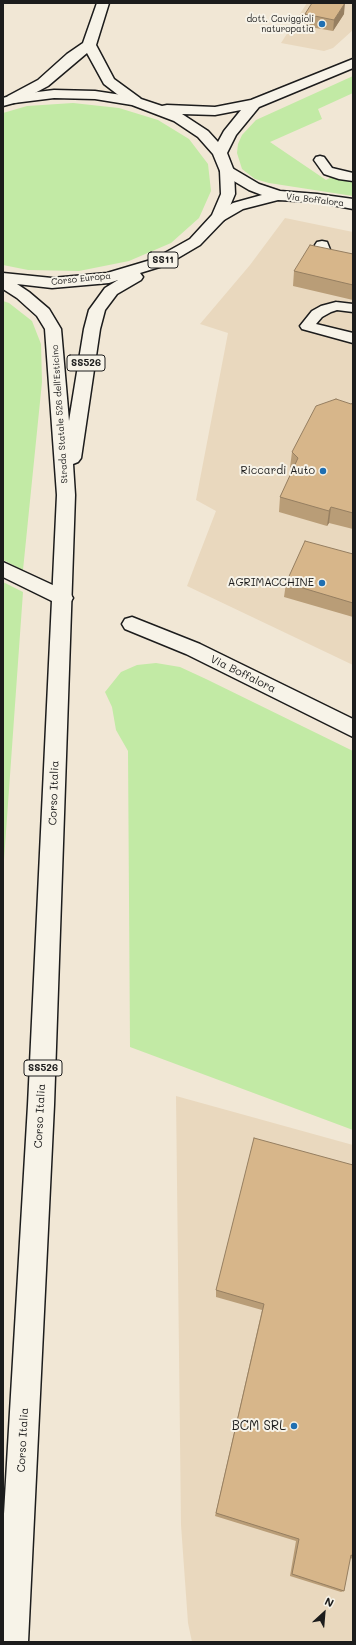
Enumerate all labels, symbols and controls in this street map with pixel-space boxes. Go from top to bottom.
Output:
place label: dott. Caviggioli naturopatia [246,14,314,35]
marker: dott. Caviggioli naturopatia [317,19,327,29]
street label: Via Boffalora [285,191,345,209]
road number: SS11 [148,252,178,268]
street label: Corso Europa [51,270,111,288]
street label: Strada Statale 526 dell'Esticino [50,344,70,484]
road number: SS526 [67,355,105,371]
place label: Riccardi Auto [240,464,315,478]
marker: Riccardi Auto [318,466,328,476]
place label: AGRIMACCHINE [228,576,314,590]
marker: AGRIMACCHINE [317,578,327,588]
street label: Via Boffalora [208,652,278,696]
street label: Corso Italia [46,760,62,826]
road number: SS526 [24,1060,62,1076]
street label: Corso Italia [32,1083,48,1149]
street label: Corso Italia [15,1407,31,1473]
place label: BCM SRL [232,1418,286,1434]
marker: BCM SRL [289,1421,299,1431]
north arrow [304,1593,344,1633]
text: N [322,1593,337,1610]

